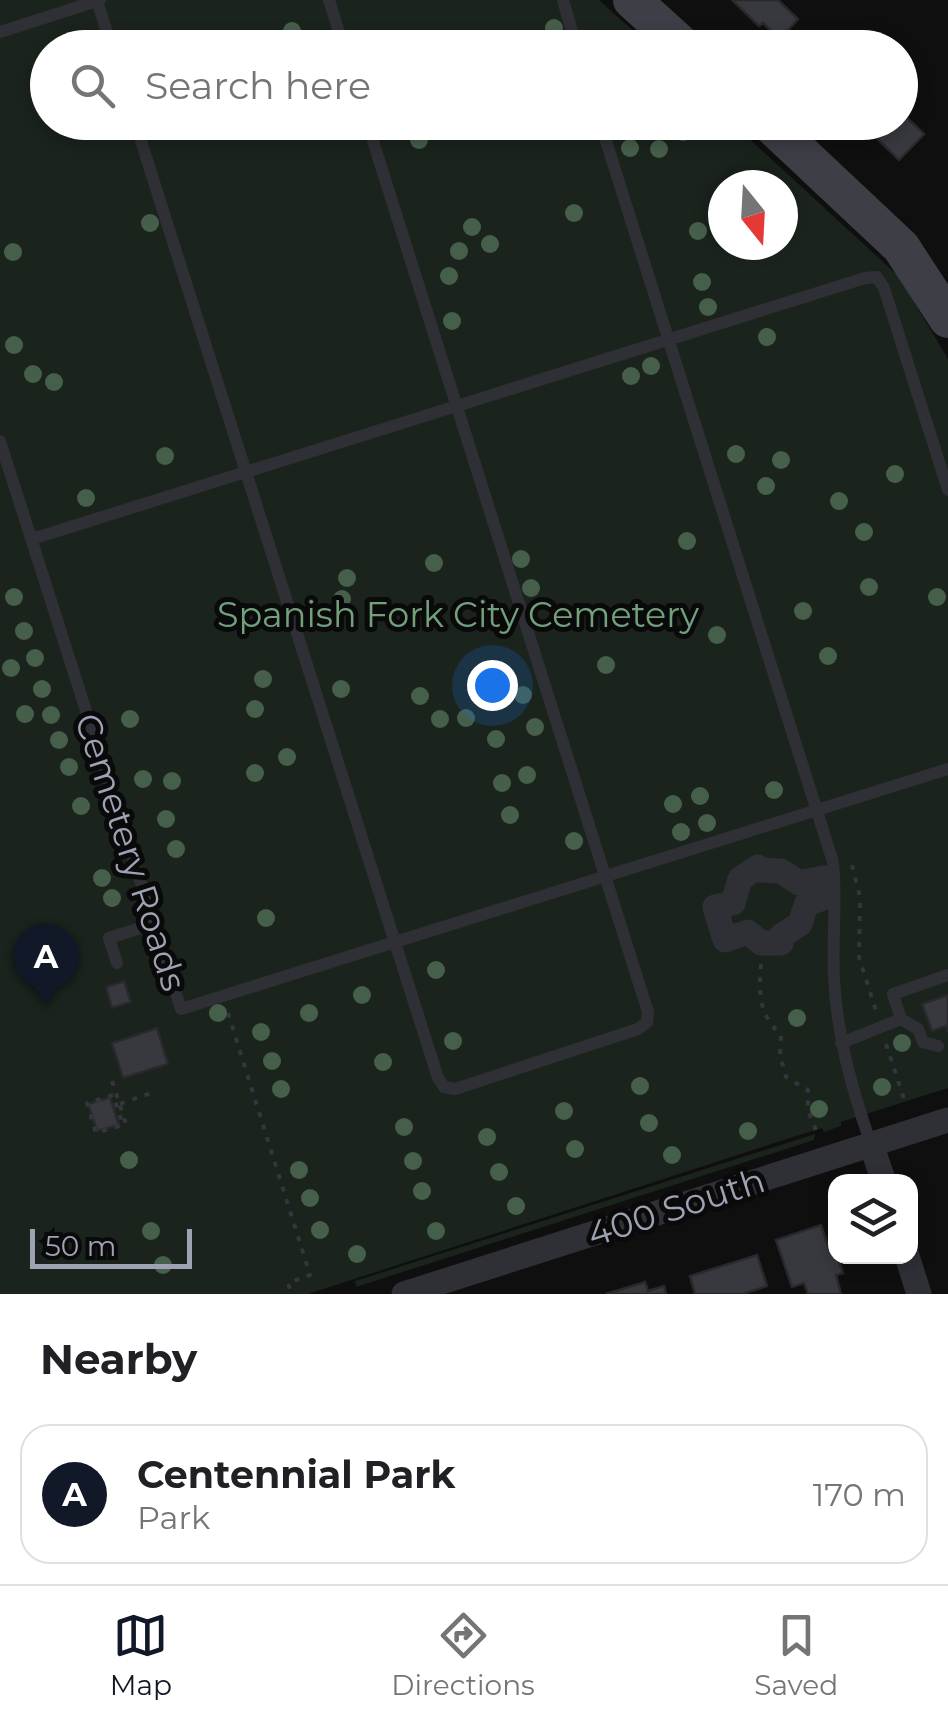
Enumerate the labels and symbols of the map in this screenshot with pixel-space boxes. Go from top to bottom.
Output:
north arrow [708,170,798,260]
park label: Spanish Fork City Cemetery [217,593,699,636]
your location [467,660,518,711]
street label: Cemetery Roads [66,708,196,996]
pin: A [13,924,78,1006]
street label: 400 South [582,1158,770,1256]
scale bar [30,1224,192,1268]

